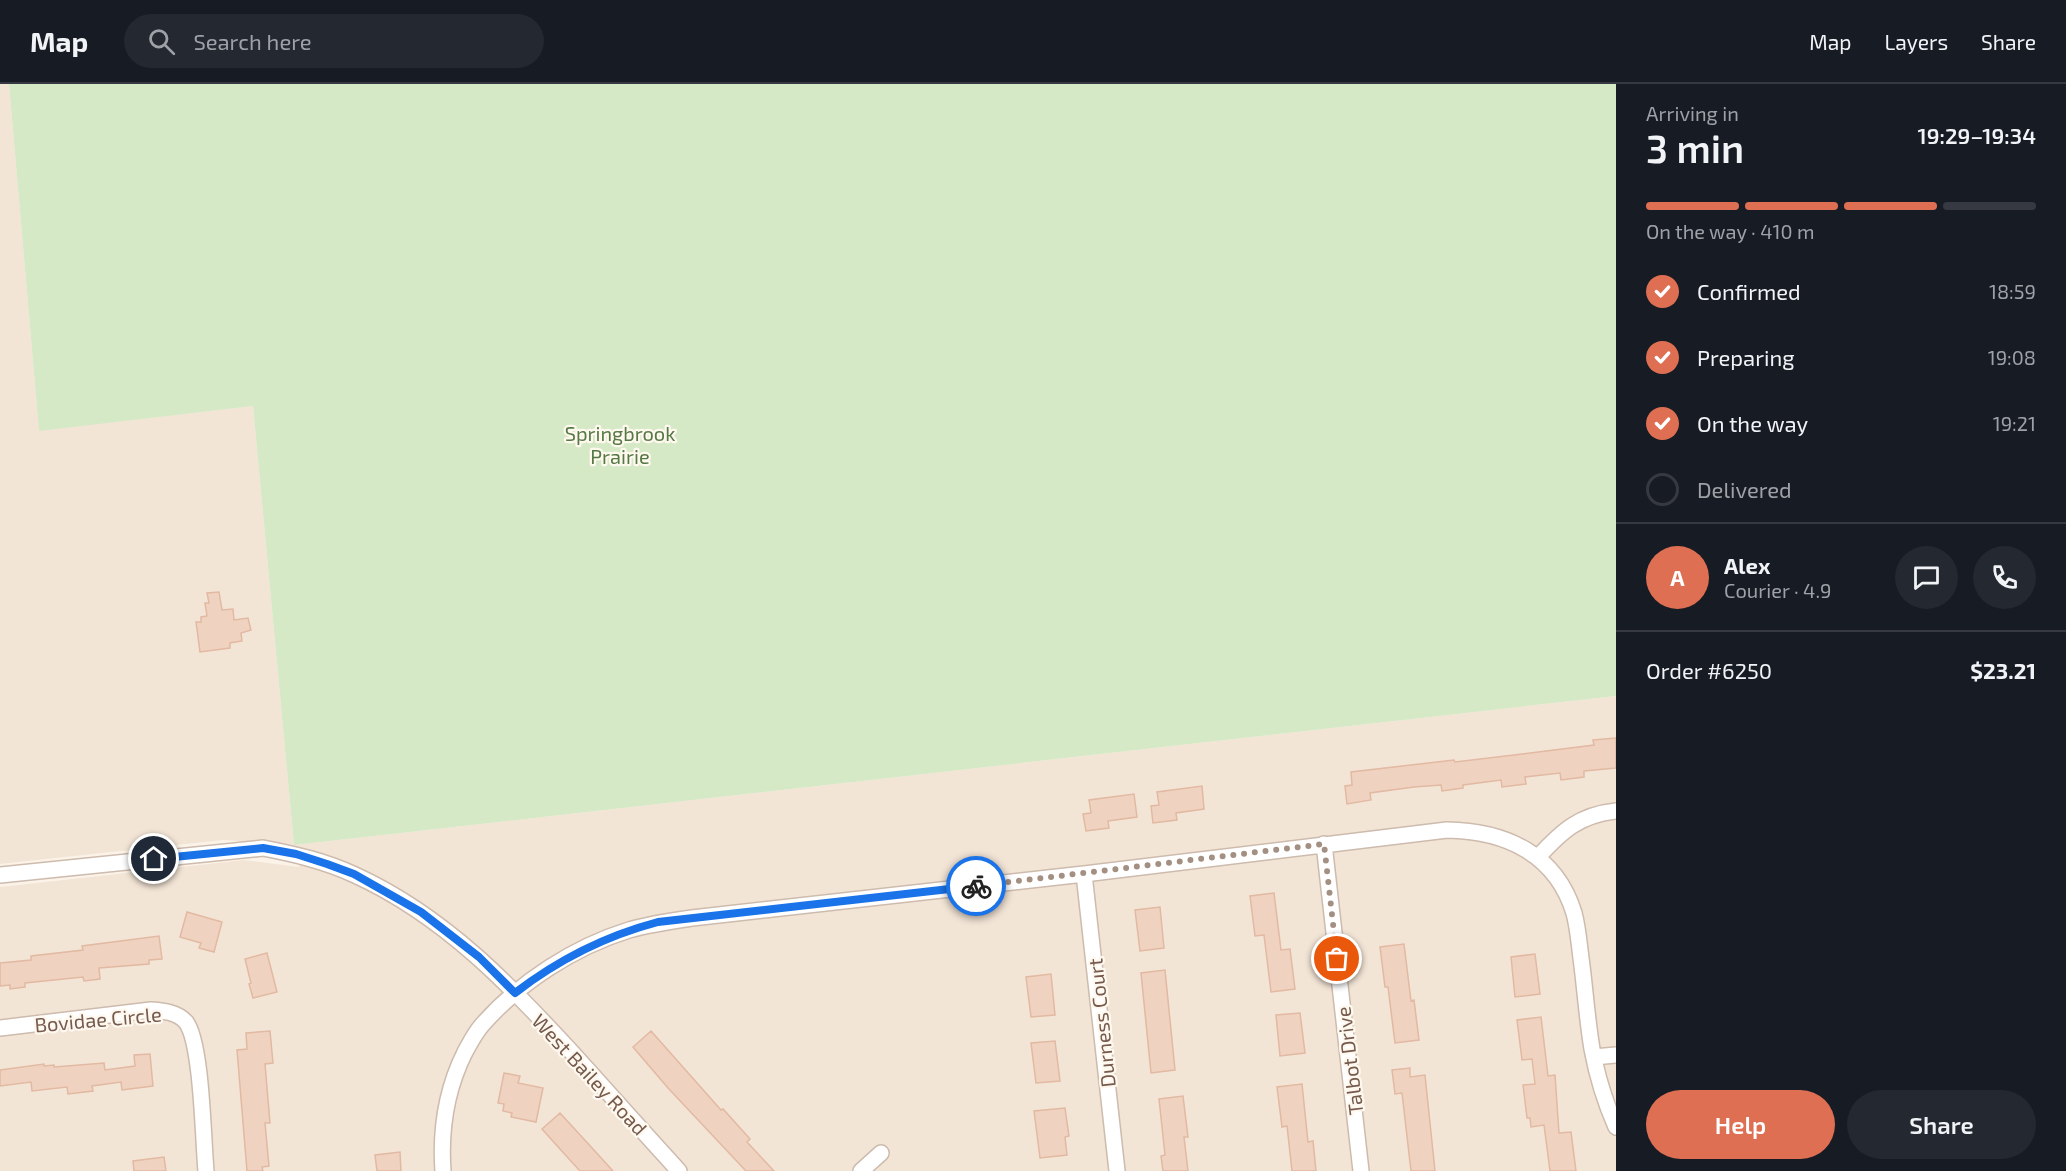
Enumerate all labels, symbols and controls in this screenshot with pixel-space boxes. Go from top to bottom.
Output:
search box [124,14,544,68]
text: Map [30,24,88,58]
icon: search [145,25,178,58]
text: Search here [193,28,312,54]
text: Map [1809,29,1851,54]
text: Layers [1884,29,1948,54]
text: Share [1981,29,2036,54]
text: Arriving in [1646,101,1739,125]
text: 19:29–19:34 [1918,122,2036,148]
text: 3 min [1646,124,1744,171]
text: On the way · 410 m [1646,219,1815,243]
icon: check [1646,275,1679,308]
text: Confirmed [1697,278,1801,304]
text: 18:59 [1989,279,2036,303]
icon: check [1646,341,1679,374]
text: Preparing [1697,344,1795,370]
text: 19:08 [1988,345,2036,369]
icon: check [1646,407,1679,440]
text: On the way [1697,410,1808,436]
text: 19:21 [1993,411,2036,435]
park label: Springbrook Prairie [565,421,675,468]
text: Delivered [1697,476,1792,502]
button: chat [1895,546,1958,609]
button: phone [1973,546,2036,609]
text: Alex [1724,552,1770,578]
text: A [1670,564,1685,590]
text: Courier · 4.9 [1724,578,1831,602]
text: Order #6250 [1646,657,1772,683]
text: $23.21 [1970,657,2036,683]
pin [128,833,179,884]
icon: home [137,842,170,875]
courier [946,856,1006,916]
icon: bike [960,870,993,903]
pin [1311,933,1362,984]
icon: bag [1320,942,1353,975]
street label: Durness Court [1082,957,1120,1089]
street label: Bovidae Circle [33,1001,163,1037]
street label: Talbot Drive [1330,1005,1368,1117]
street label: West Bailey Road [528,1008,652,1140]
button: Help [1646,1090,1835,1159]
button: Share [1847,1090,2036,1159]

